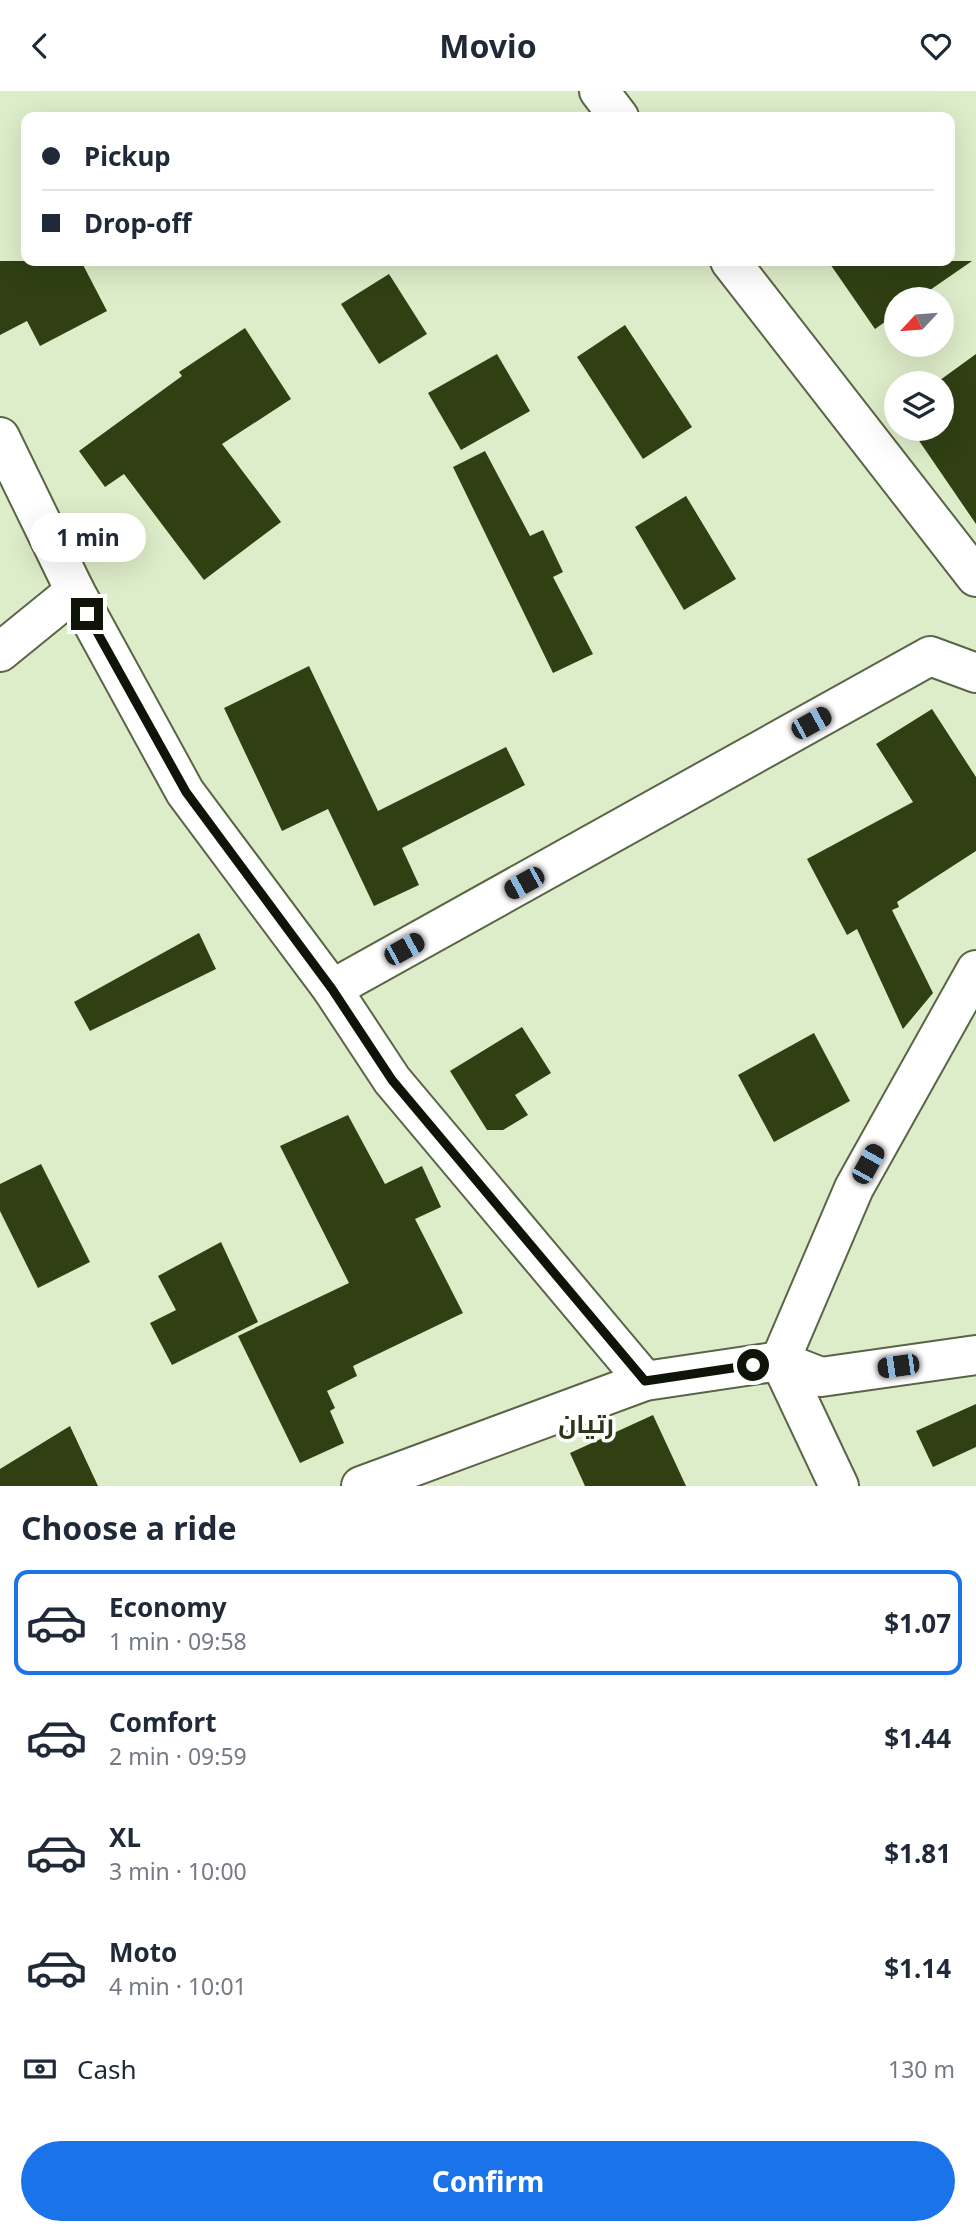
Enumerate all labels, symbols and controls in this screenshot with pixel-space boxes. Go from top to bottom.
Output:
text: Movio [439,24,537,67]
icon: back [21,27,59,65]
icon: heart [917,27,955,65]
text: Pickup [84,138,171,174]
text: Drop-off [84,205,191,241]
north arrow [884,287,954,357]
map controls [884,287,954,441]
button: layers [884,371,954,441]
callout: 1 min [29,512,145,561]
text: 1 min [56,521,120,553]
route end [71,598,103,630]
car [788,704,835,742]
car [501,864,548,902]
car [381,930,428,968]
car [849,1141,888,1187]
route start [737,1349,769,1381]
car [876,1353,921,1379]
district label: رتيان [558,1405,614,1441]
text: Choose a ride [21,1506,237,1549]
text: Economy [109,1589,227,1625]
icon: car [25,1591,88,1654]
text: $1.07 [884,1605,951,1641]
text: 1 min · 09:58 [109,1625,247,1657]
text: Comfort [109,1704,217,1740]
icon: car [25,1706,88,1769]
text: $1.44 [884,1720,951,1756]
text: 2 min · 09:59 [109,1740,247,1772]
text: XL [109,1819,141,1855]
icon: car [25,1821,88,1884]
text: $1.81 [884,1835,951,1871]
text: 3 min · 10:00 [109,1855,247,1887]
text: Moto [109,1934,177,1970]
icon: car [25,1936,88,1999]
text: $1.14 [884,1950,951,1986]
text: 4 min · 10:01 [109,1970,247,2002]
icon: cash [21,2050,59,2088]
text: Cash [77,2051,137,2087]
text: 130 m [888,2053,955,2085]
button: Confirm [21,2141,955,2221]

